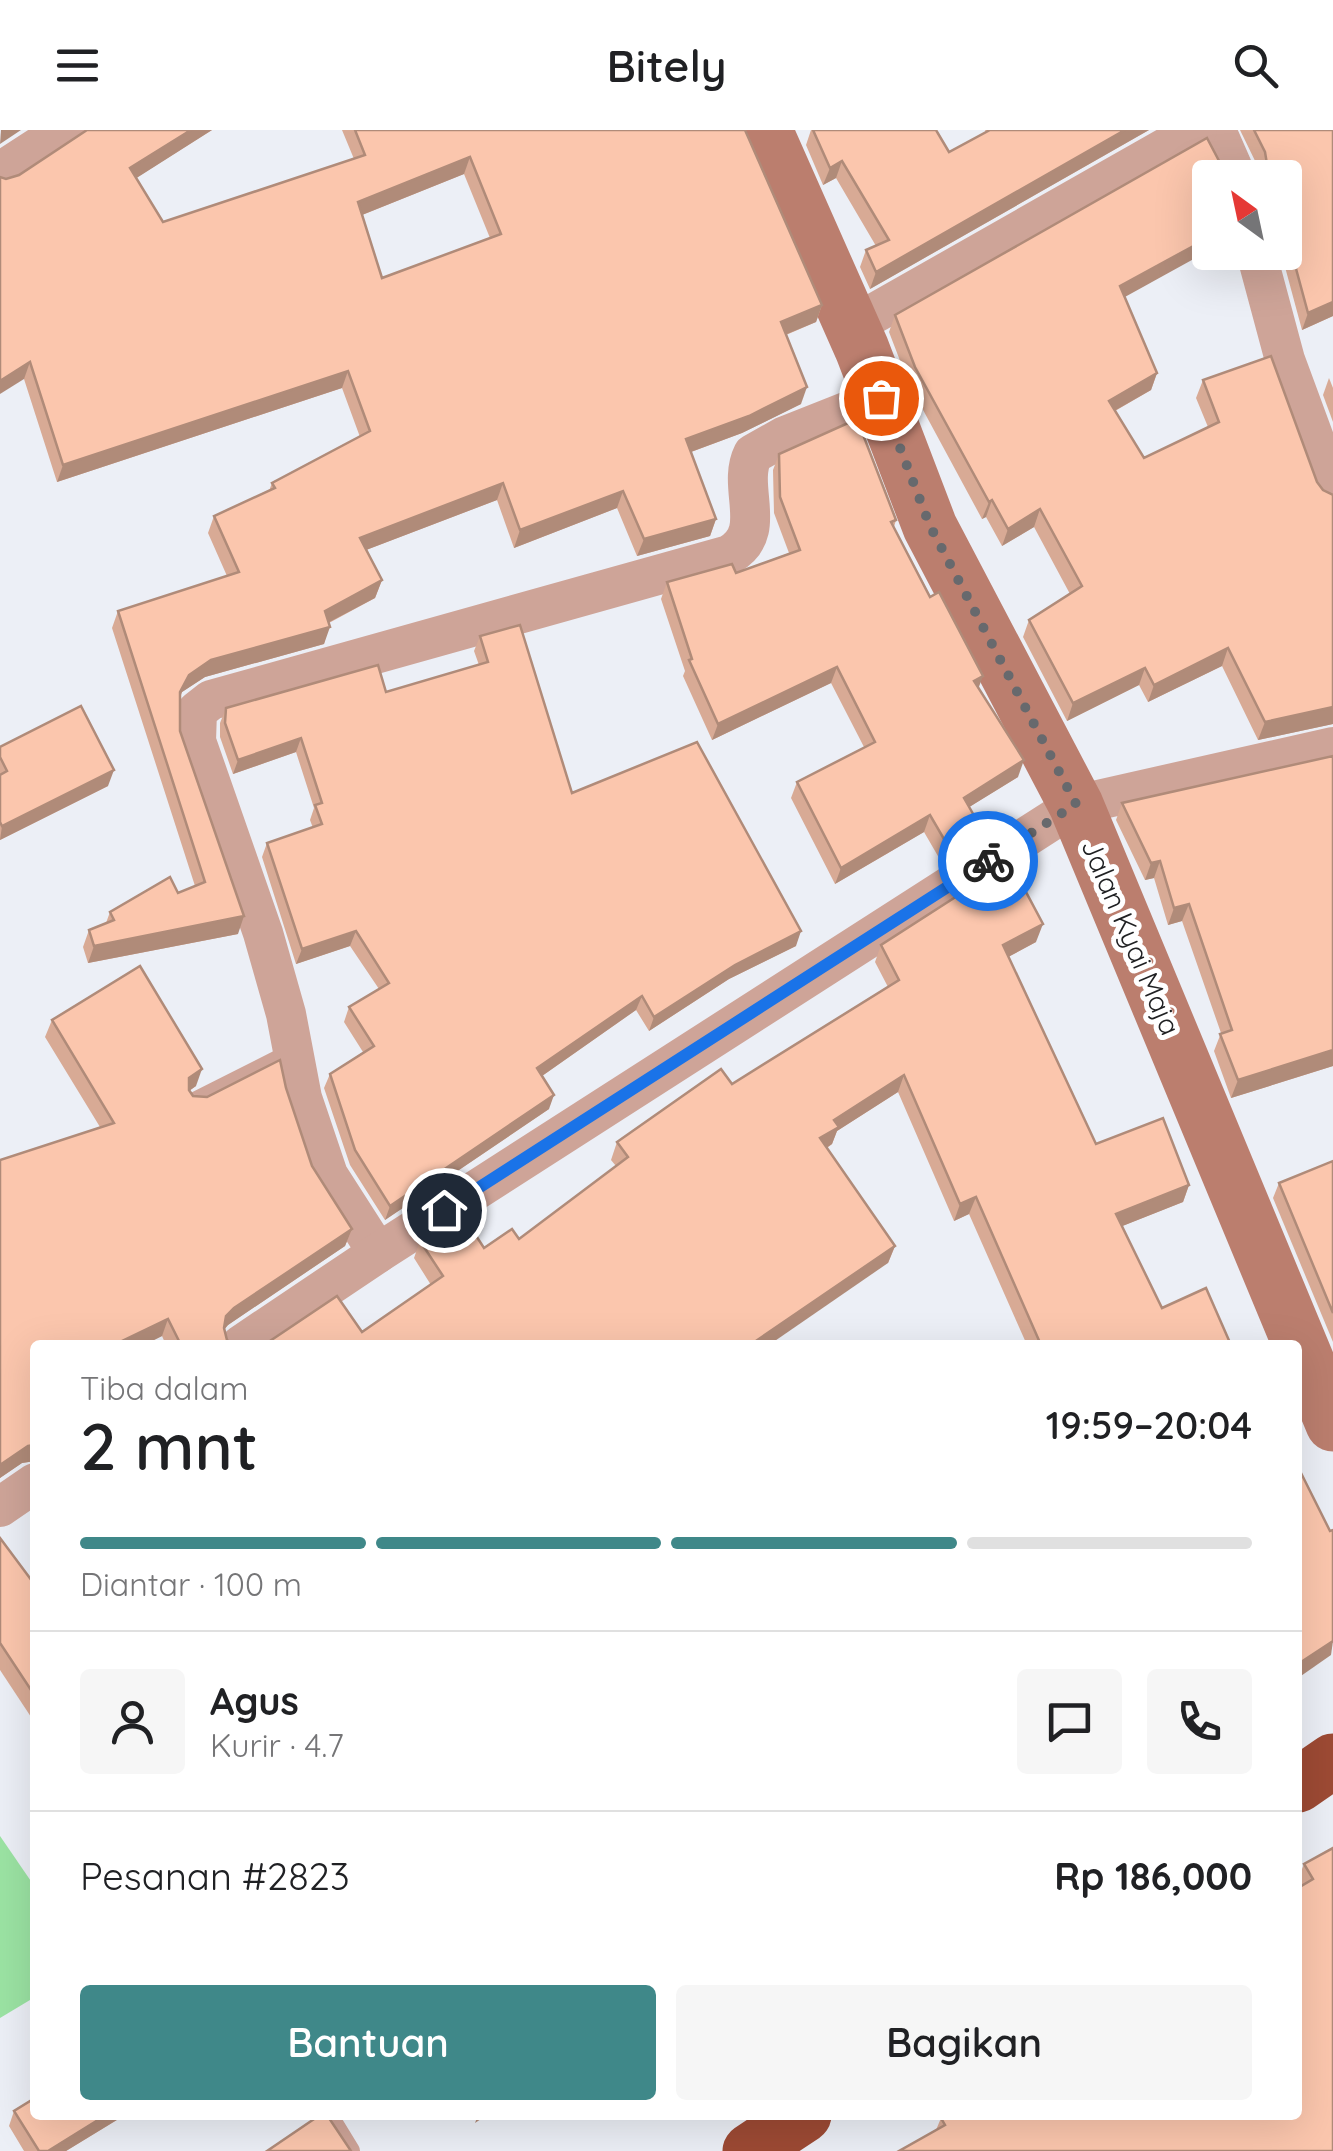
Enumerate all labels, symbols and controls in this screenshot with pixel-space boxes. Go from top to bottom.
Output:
text: Bitely [606,37,727,93]
icon: menu [50,38,105,93]
icon: search [1228,38,1283,93]
north arrow [1192,160,1302,270]
map controls [1192,160,1302,270]
pin [839,356,924,441]
icon: bag [854,371,909,426]
courier [938,811,1038,911]
street label: Jalan Kyai Maja [1074,833,1189,1040]
icon: bike [961,834,1016,889]
pin [402,1168,487,1253]
icon: home [417,1183,472,1238]
text: Tiba dalam [80,1368,248,1408]
text: 19:59–20:04 [1046,1401,1252,1449]
text: 2 mnt [80,1405,258,1486]
text: Diantar · 100 m [80,1564,302,1604]
button: person [80,1669,185,1774]
button: chat [1017,1669,1122,1774]
button: phone [1147,1669,1252,1774]
text: Agus [210,1677,299,1725]
text: Kurir · 4.7 [210,1725,344,1765]
text: Pesanan #2823 [80,1852,350,1900]
text: Rp 186,000 [1054,1852,1252,1900]
button: Bantuan [80,1985,656,2100]
button: Bagikan [676,1985,1252,2100]

